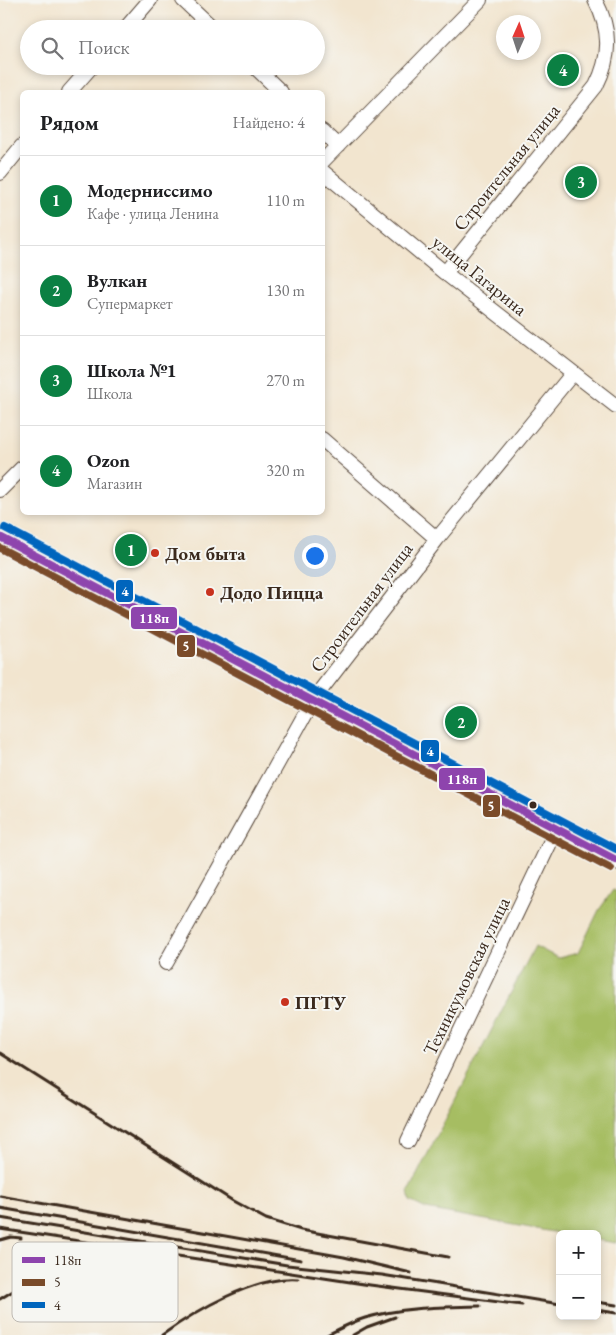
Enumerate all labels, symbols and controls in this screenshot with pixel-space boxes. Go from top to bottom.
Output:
north arrow [496,15,541,60]
search box [20,20,325,75]
icon: search [38,34,66,62]
text: Поиск [78,35,130,60]
pin: 4 [547,51,579,89]
street label: Строительная улица [447,98,566,236]
text: Рядом [40,109,99,136]
text: Найдено: 4 [233,112,305,133]
pin: 3 [565,163,597,201]
text: Модерниссимо [87,178,213,203]
text: 1 [52,190,60,211]
text: 110 m [266,190,305,211]
text: Кафе · улица Ленина [87,203,219,224]
street label: улица Гагарина [427,229,533,322]
text: Вулкан [87,268,147,293]
text: 2 [52,280,60,301]
text: 130 m [266,280,305,301]
text: Супермаркет [87,293,173,314]
text: Школа №1 [87,358,177,383]
text: 3 [52,370,60,391]
text: 270 m [266,370,305,391]
text: Школа [87,383,132,404]
text: Ozon [87,448,130,473]
text: 4 [52,460,60,481]
text: 320 m [266,460,305,481]
text: Магазин [87,473,142,494]
pin: 1 [115,531,147,569]
street label: Строительная улица [304,537,419,677]
place label: Дом быта [165,541,246,566]
your location [302,543,328,569]
marker: Дом быта [149,547,161,559]
line badge: 4 [115,579,134,603]
place label: Додо Пицца [220,580,324,605]
text: 4 [121,582,129,600]
marker: Додо Пицца [204,586,216,598]
line badge: 118п [130,606,178,630]
text: 118п [139,609,169,627]
line badge: 5 [176,634,196,658]
text: 5 [182,637,190,655]
pin: 2 [445,703,477,741]
line badge: 4 [420,739,440,763]
text: 4 [426,742,434,760]
line badge: 118п [438,767,486,791]
text: 118п [447,770,477,788]
line badge: 5 [482,794,501,818]
text: 5 [487,797,495,815]
unlabelled marker [528,800,538,810]
street label: Техникумовская улица [417,893,516,1060]
place label: ПГТУ [295,990,346,1015]
marker: ПГТУ [279,996,291,1008]
map controls [556,1230,601,1320]
button: + [556,1230,601,1275]
legend [12,1242,178,1322]
text: 118п [54,1251,81,1269]
text: 5 [54,1273,61,1291]
button: − [556,1275,601,1320]
text: 4 [54,1296,61,1314]

